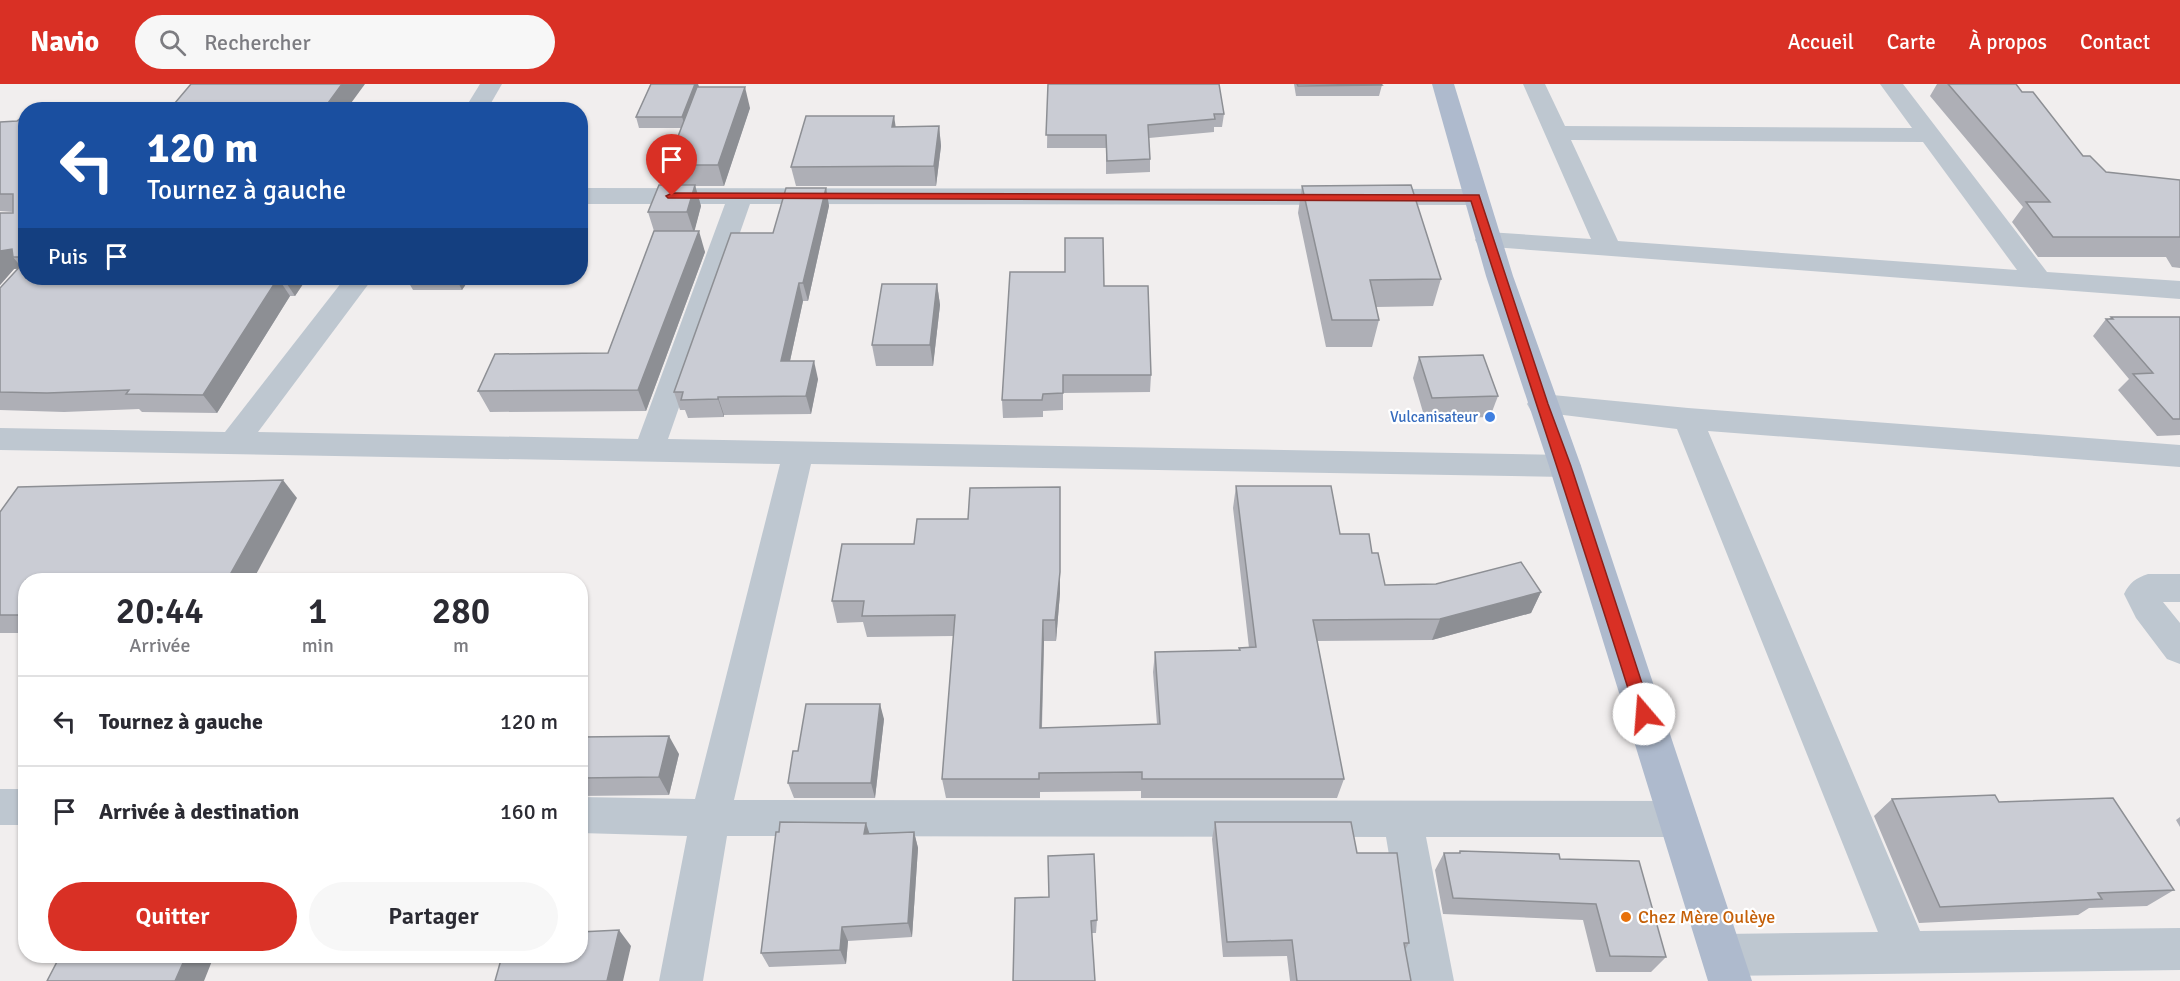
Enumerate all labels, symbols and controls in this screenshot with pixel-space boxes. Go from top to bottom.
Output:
search box [135,15,555,69]
text: Navio [30,25,99,59]
icon: search [156,26,189,59]
text: Rechercher [204,29,311,56]
text: Accueil [1788,29,1854,55]
text: Carte [1887,29,1936,55]
text: À propos [1969,29,2047,55]
text: Contact [2080,29,2150,55]
text: 120 m [147,123,258,174]
icon: left [48,126,126,204]
pin [646,134,697,196]
icon: arrive [655,143,688,176]
text: Tournez à gauche [147,174,346,207]
icon: arrive [100,240,133,273]
text: Puis [48,243,88,270]
place label: Vulcanisateur [1390,408,1478,426]
marker: Vulcanisateur [1483,410,1497,424]
text: 20:44 [116,589,204,634]
text: 1 [308,589,328,634]
text: 280 [432,589,490,634]
text: Arrivée [129,633,191,658]
text: min [302,633,334,658]
text: m [453,633,469,658]
position arrow [1612,682,1676,746]
icon: left [48,705,81,738]
text: Tournez à gauche [99,708,263,735]
text: 120 m [500,708,558,735]
icon: arrive [48,795,81,828]
text: Arrivée à destination [99,798,299,825]
text: 160 m [500,798,558,825]
button: Quitter [48,882,297,951]
button: Partager [309,882,558,951]
place label: Chez Mère Oulèye [1638,906,1775,928]
marker: Chez Mère Oulèye [1619,910,1633,924]

